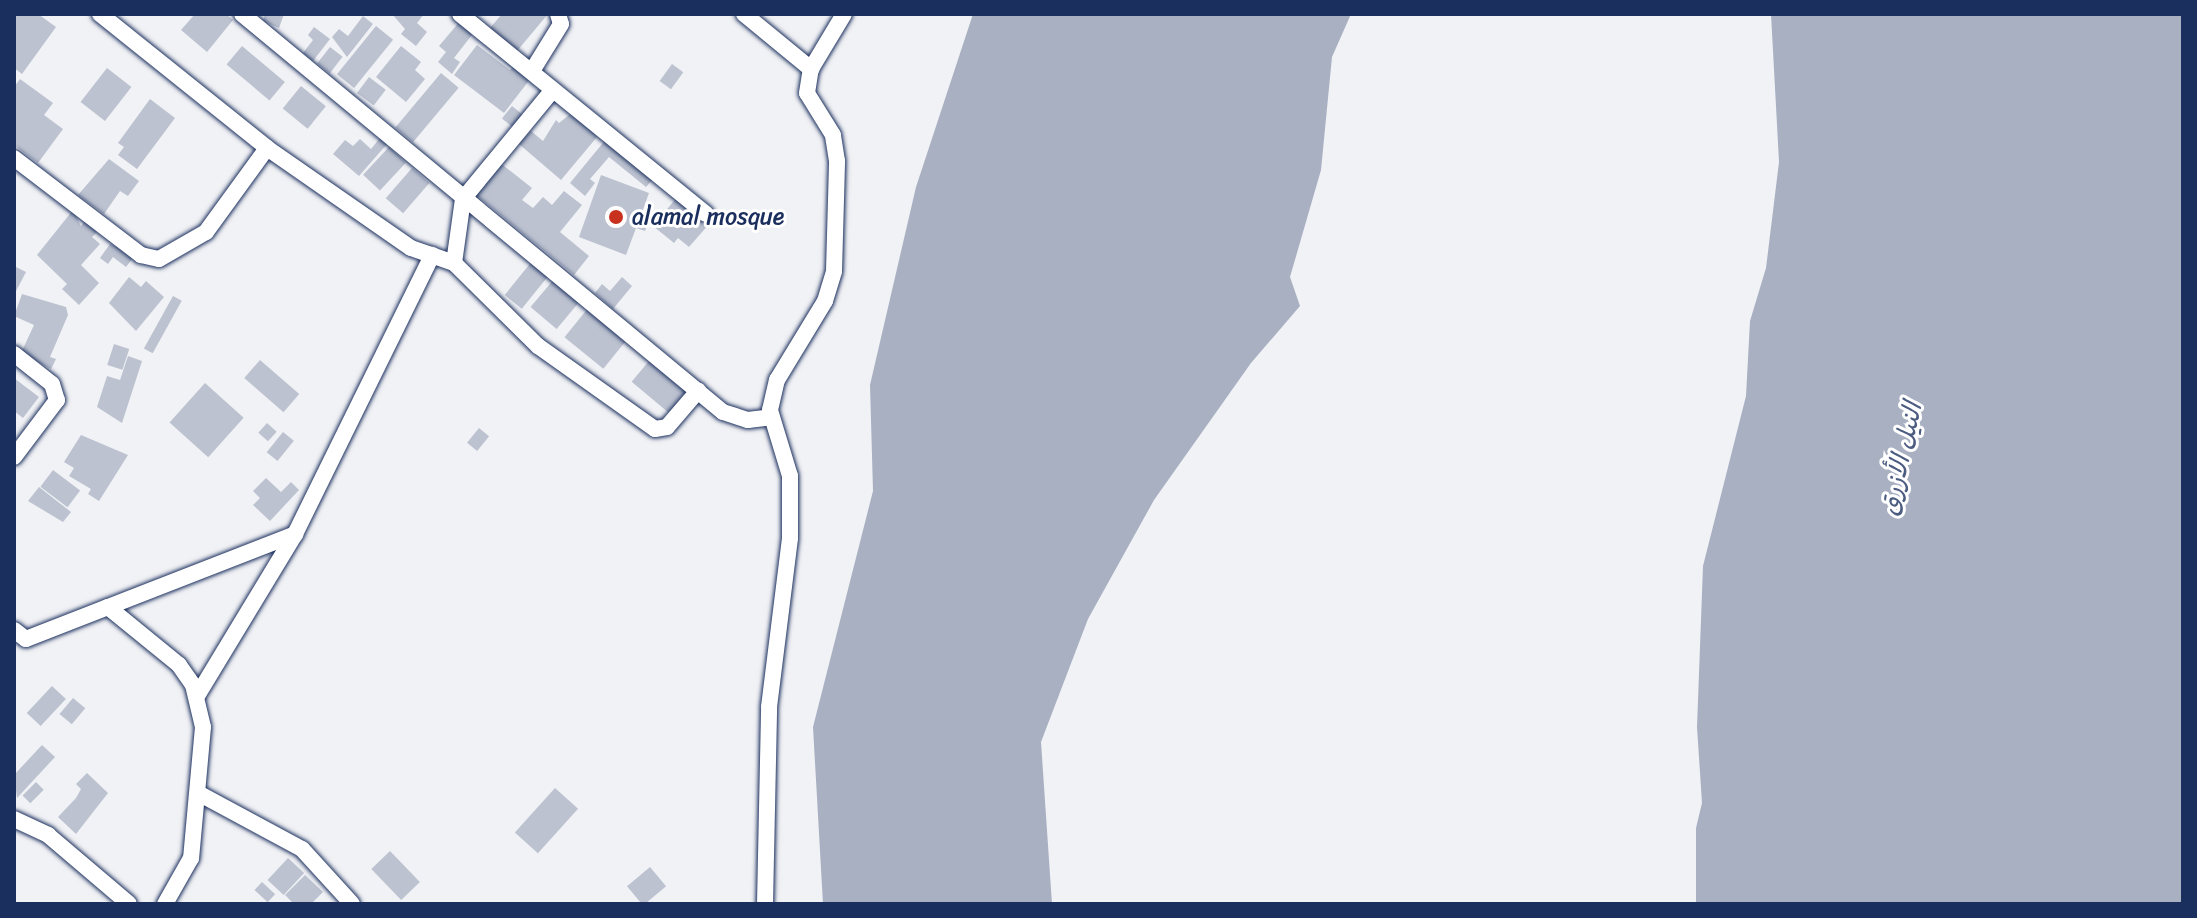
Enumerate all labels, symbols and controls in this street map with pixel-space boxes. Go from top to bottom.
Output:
place label: alamal mosque [632,203,784,231]
marker: alamal mosque [607,208,625,226]
water label: النيل الأزرق [1873,400,1929,518]

